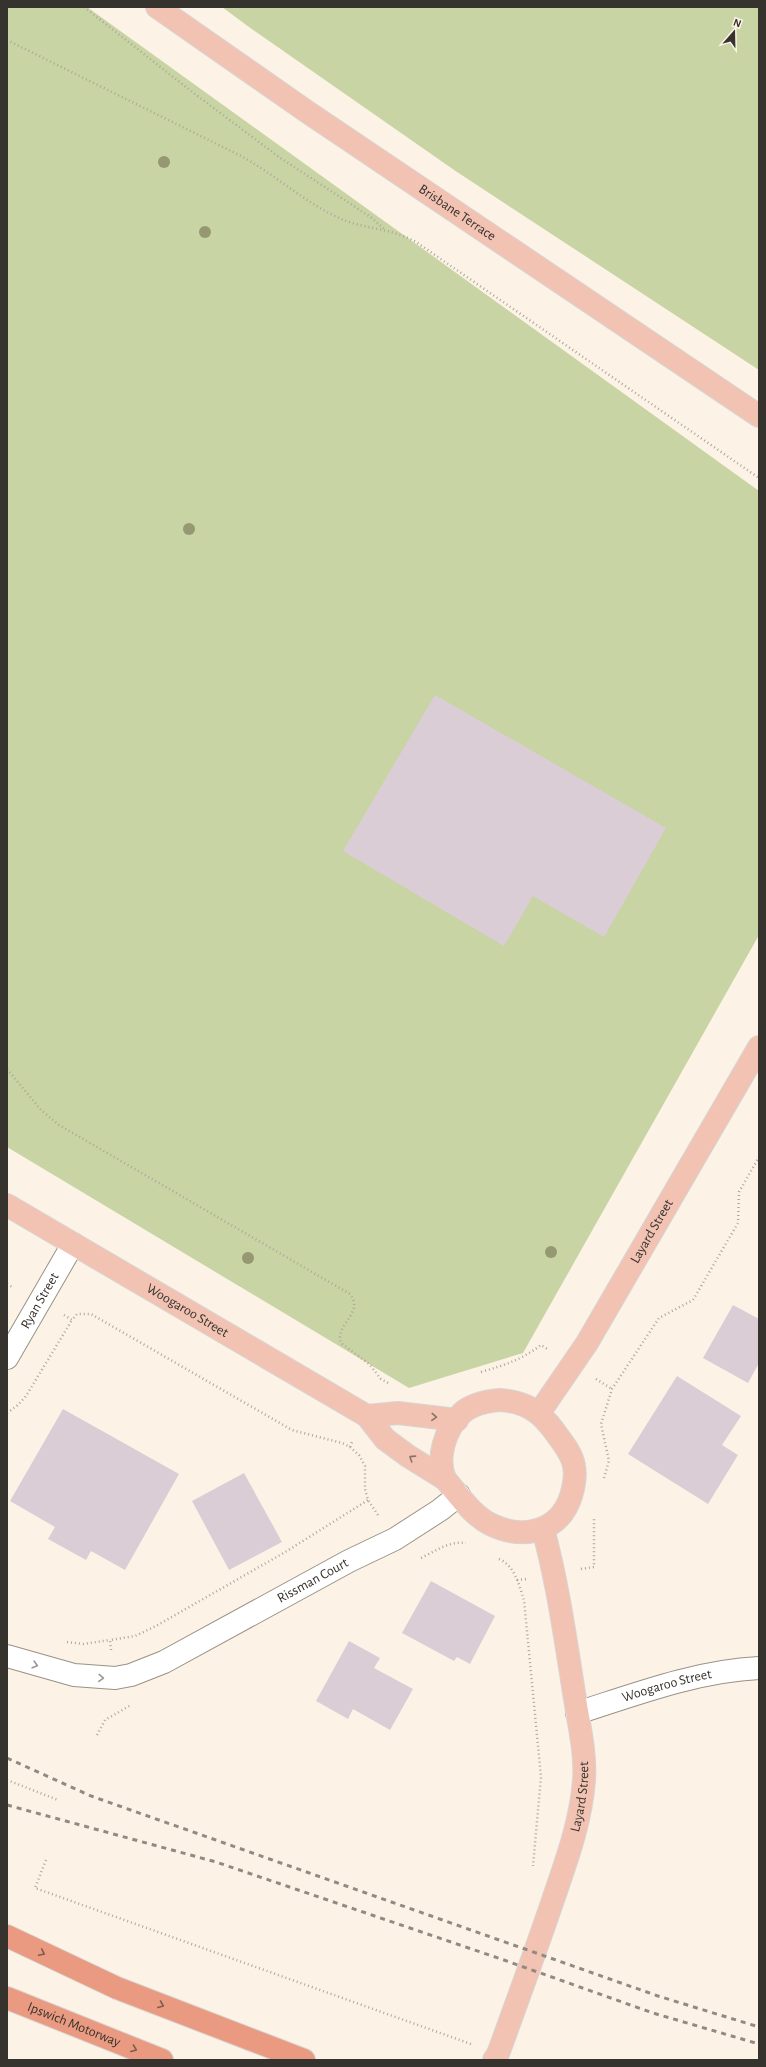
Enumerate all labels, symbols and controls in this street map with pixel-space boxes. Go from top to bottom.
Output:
north arrow [714,12,754,52]
text: N [732,17,743,30]
street label: Brisbane Terrace [416,182,498,244]
street label: Layard Street [628,1197,676,1266]
street label: Ryan Street [18,1270,62,1331]
street label: Woogaroo Street [144,1281,231,1340]
one-way arrow [431,1412,437,1421]
one-way arrow [409,1456,416,1463]
street label: Rissman Court [275,1556,351,1606]
one-way arrow [31,1660,38,1669]
street label: Woogaroo Street [620,1667,713,1705]
one-way arrow [98,1673,104,1682]
street label: Layard Street [568,1761,591,1834]
one-way arrow [38,1948,46,1956]
street label: Ipswich Motorway [25,2000,122,2050]
one-way arrow [157,2000,165,2008]
one-way arrow [130,2045,137,2053]

